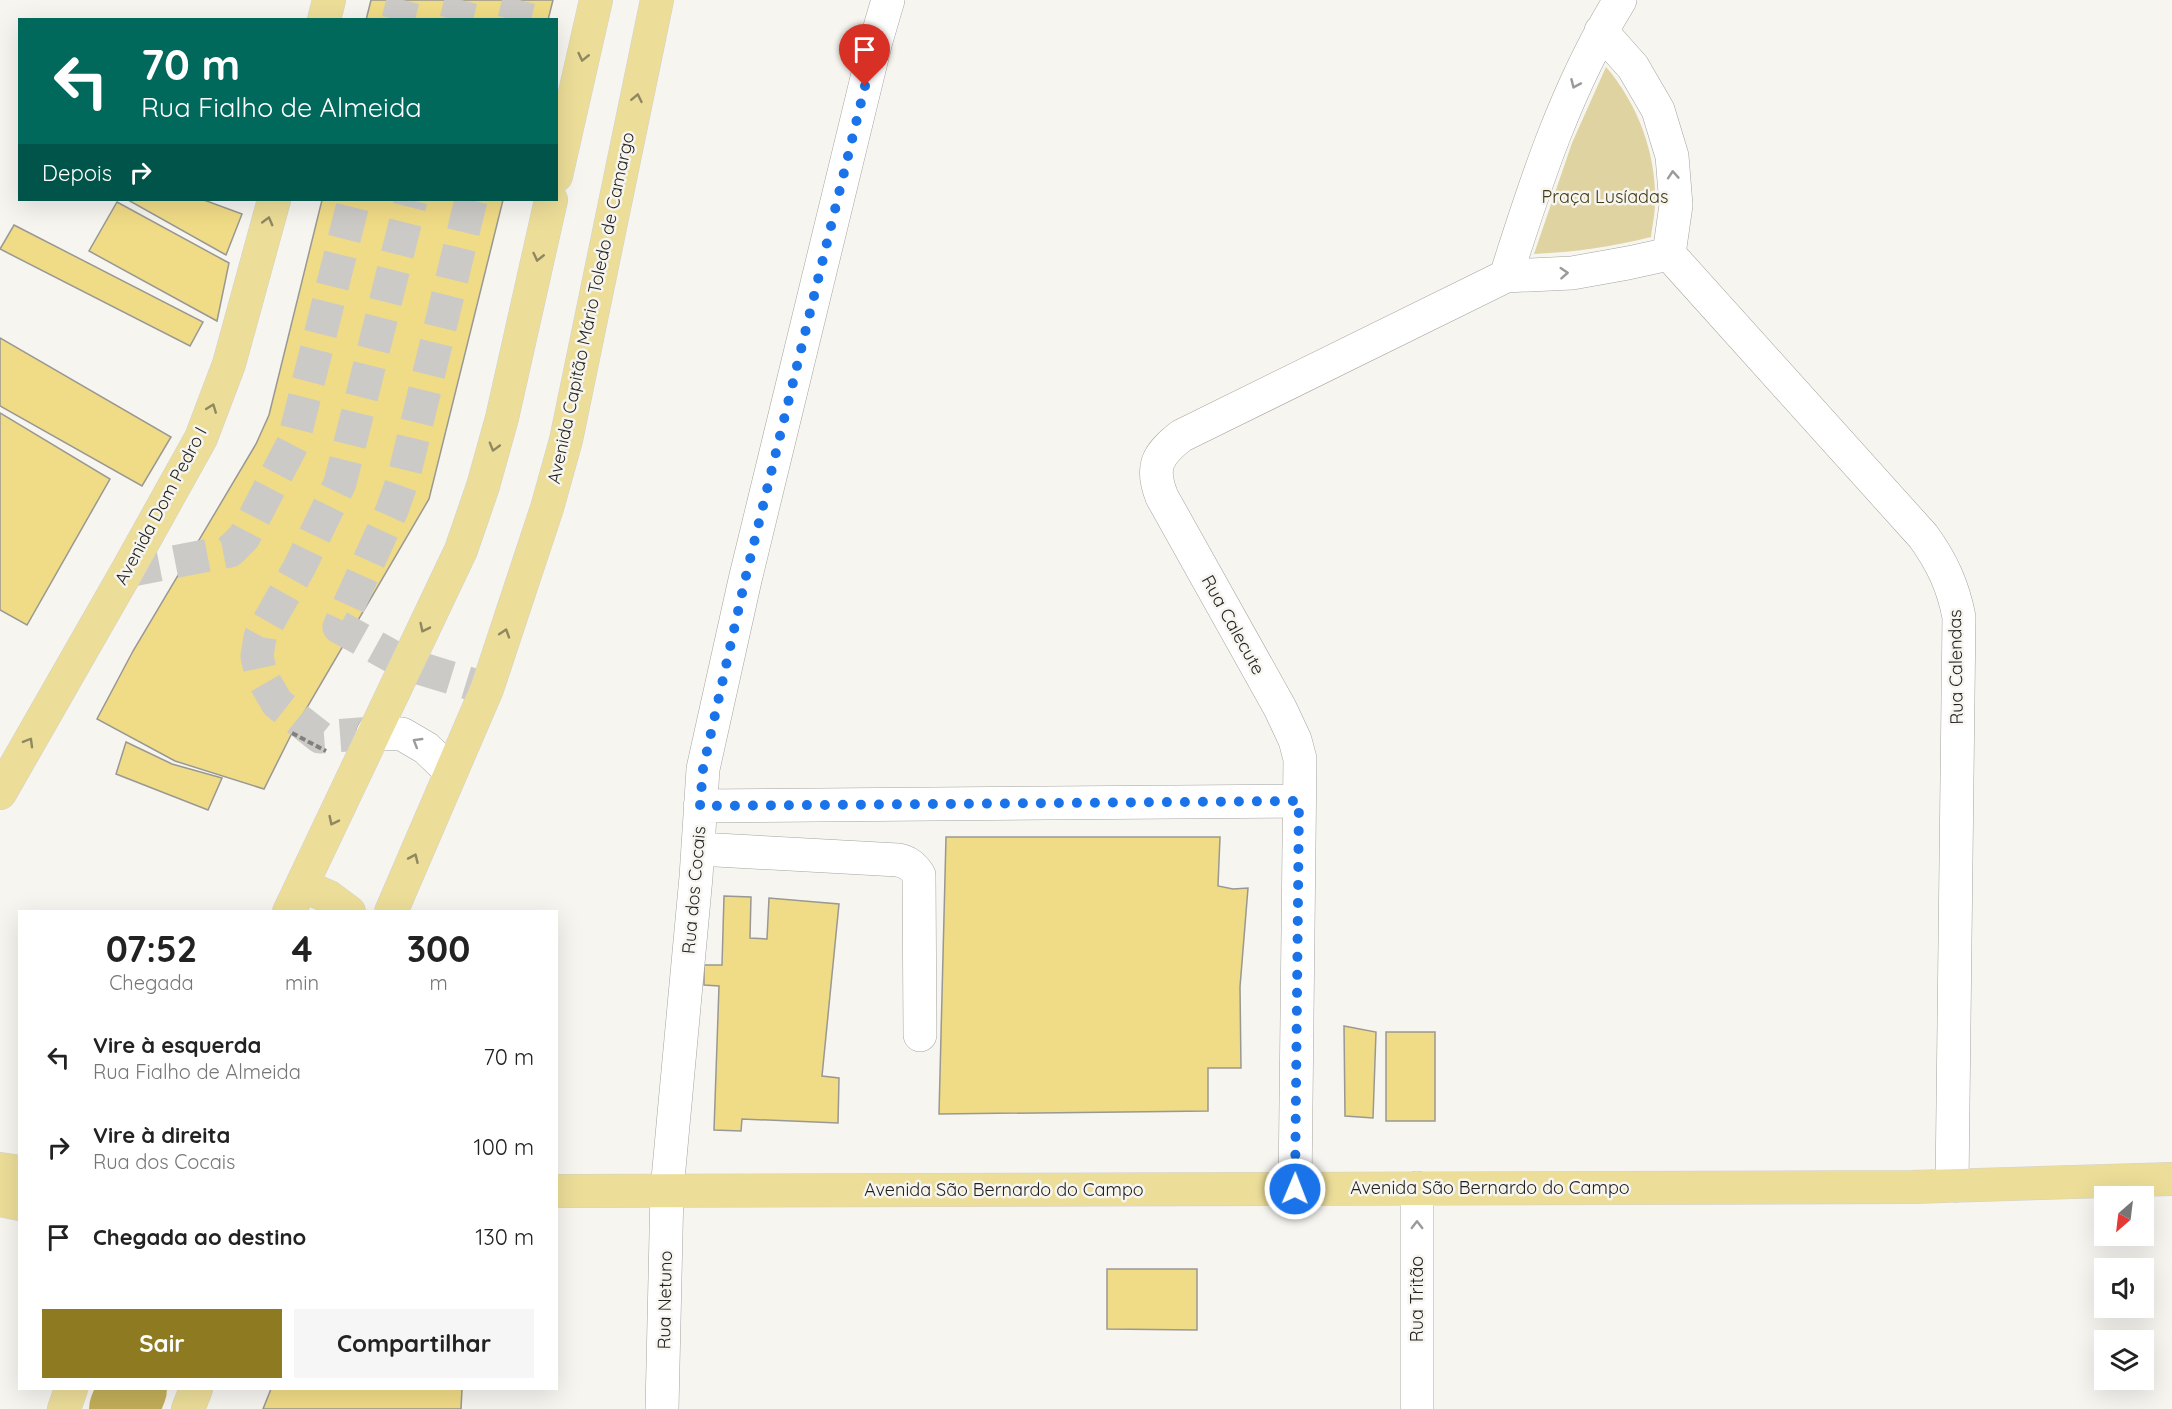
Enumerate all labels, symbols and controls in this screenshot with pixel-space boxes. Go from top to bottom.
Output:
pin [839,24,890,86]
icon: arrive [848,33,881,66]
text: 70 m [141,38,240,91]
icon: left [42,42,120,120]
one-way arrow [577,52,590,62]
one-way arrow [1570,78,1582,89]
text: Rua Fialho de Almeida [141,90,422,124]
one-way arrow [630,93,643,103]
street label: Avenida Capitão Mário Toledo de Camargo [542,130,639,486]
icon: right [124,156,157,189]
text: Depois [42,159,112,187]
one-way arrow [1667,170,1680,179]
park label: Praça Lusíadas [1542,185,1668,208]
one-way arrow [261,217,274,227]
one-way arrow [533,251,546,261]
one-way arrow [1560,267,1569,280]
one-way arrow [205,403,217,414]
street label: Avenida Dom Pedro I [109,423,212,589]
one-way arrow [489,441,501,451]
street label: Rua Calecute [1197,571,1270,679]
street label: Rua Calendas [1943,609,1968,725]
one-way arrow [419,621,431,632]
one-way arrow [498,628,511,639]
one-way arrow [22,738,33,748]
one-way arrow [413,738,423,750]
one-way arrow [329,814,341,825]
street label: Rua dos Cocais [676,825,711,955]
one-way arrow [407,854,419,865]
text: 07:52 [106,926,197,971]
text: 4 [291,926,313,971]
text: 300 [407,926,470,971]
text: Chegada [109,970,194,995]
text: min [285,970,319,995]
text: m [429,970,448,995]
text: Vire à esquerda [93,1031,261,1059]
icon: left [42,1041,75,1074]
text: 70 m [484,1043,534,1071]
text: Rua Fialho de Almeida [93,1059,301,1084]
text: Vire à direita [93,1121,230,1149]
icon: right [42,1131,75,1164]
text: 100 m [474,1133,534,1161]
text: Rua dos Cocais [93,1149,235,1174]
position arrow [1263,1157,1327,1221]
street label: Avenida São Bernardo do Campo [1350,1176,1630,1199]
street label: Avenida São Bernardo do Campo [864,1178,1144,1201]
north arrow [2094,1186,2154,1246]
map controls [2094,1186,2154,1390]
one-way arrow [1411,1220,1423,1229]
icon: arrive [42,1221,75,1254]
text: Chegada ao destino [93,1223,306,1251]
text: 130 m [475,1223,534,1251]
street label: Rua Netuno [652,1250,677,1350]
street label: Rua Tritão [1405,1256,1428,1342]
button: sound [2094,1258,2154,1318]
button: Sair [42,1309,282,1378]
button: Compartilhar [294,1309,534,1378]
button: layers [2094,1330,2154,1390]

